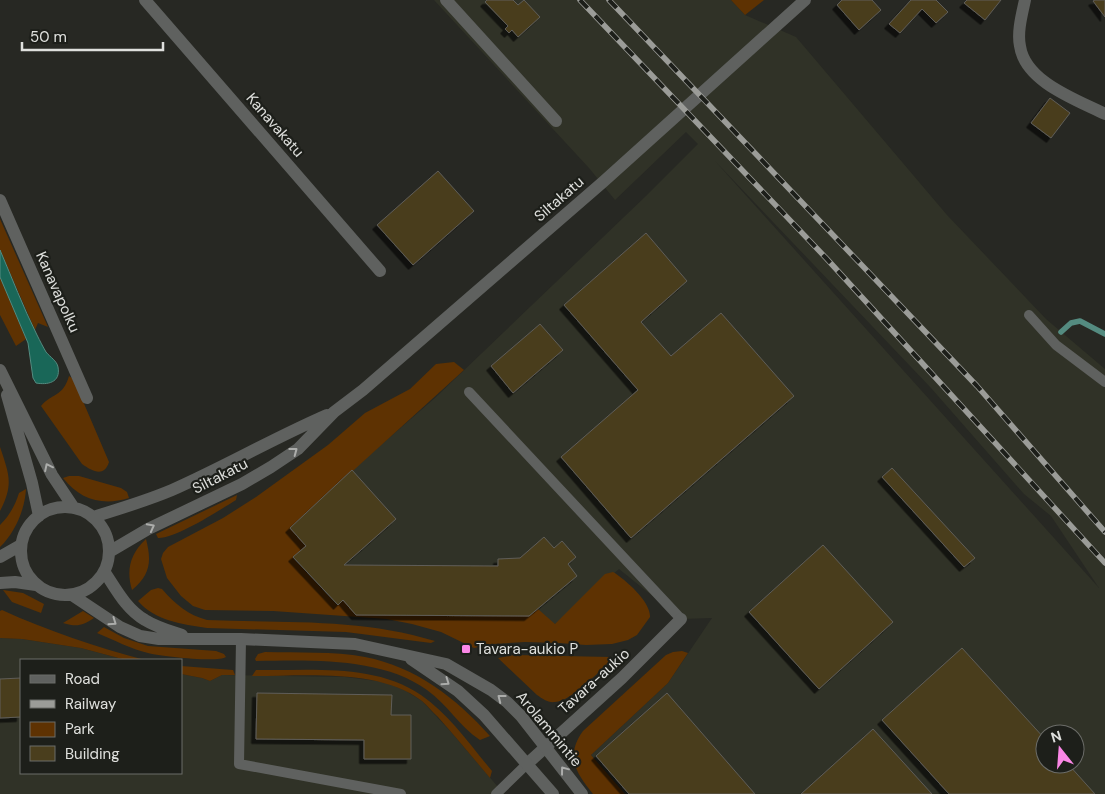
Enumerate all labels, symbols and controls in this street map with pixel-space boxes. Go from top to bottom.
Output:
scale bar [22,20,164,52]
text: 50 m [30,27,67,47]
street label: Kanavakatu [242,89,308,161]
street label: Siltakatu [530,172,588,226]
street label: Kanavapolku [31,248,85,336]
one-way arrow [288,448,297,456]
street label: Siltakatu [189,454,251,498]
one-way arrow [45,463,55,472]
one-way arrow [146,524,155,534]
one-way arrow [107,616,116,625]
place label: Tavara-aukio P [476,639,578,659]
marker: Tavara-aukio P [460,643,472,655]
street label: Tavara-aukio [554,644,634,718]
legend [20,659,182,774]
text: Road [65,669,100,689]
one-way arrow [440,676,449,685]
street label: Arolammintie [512,687,586,771]
text: Railway [65,694,117,714]
one-way arrow [497,695,507,704]
text: Park [65,719,95,739]
north arrow [1035,724,1085,774]
text: N [1049,726,1064,747]
text: Building [65,744,120,764]
one-way arrow [561,767,569,776]

